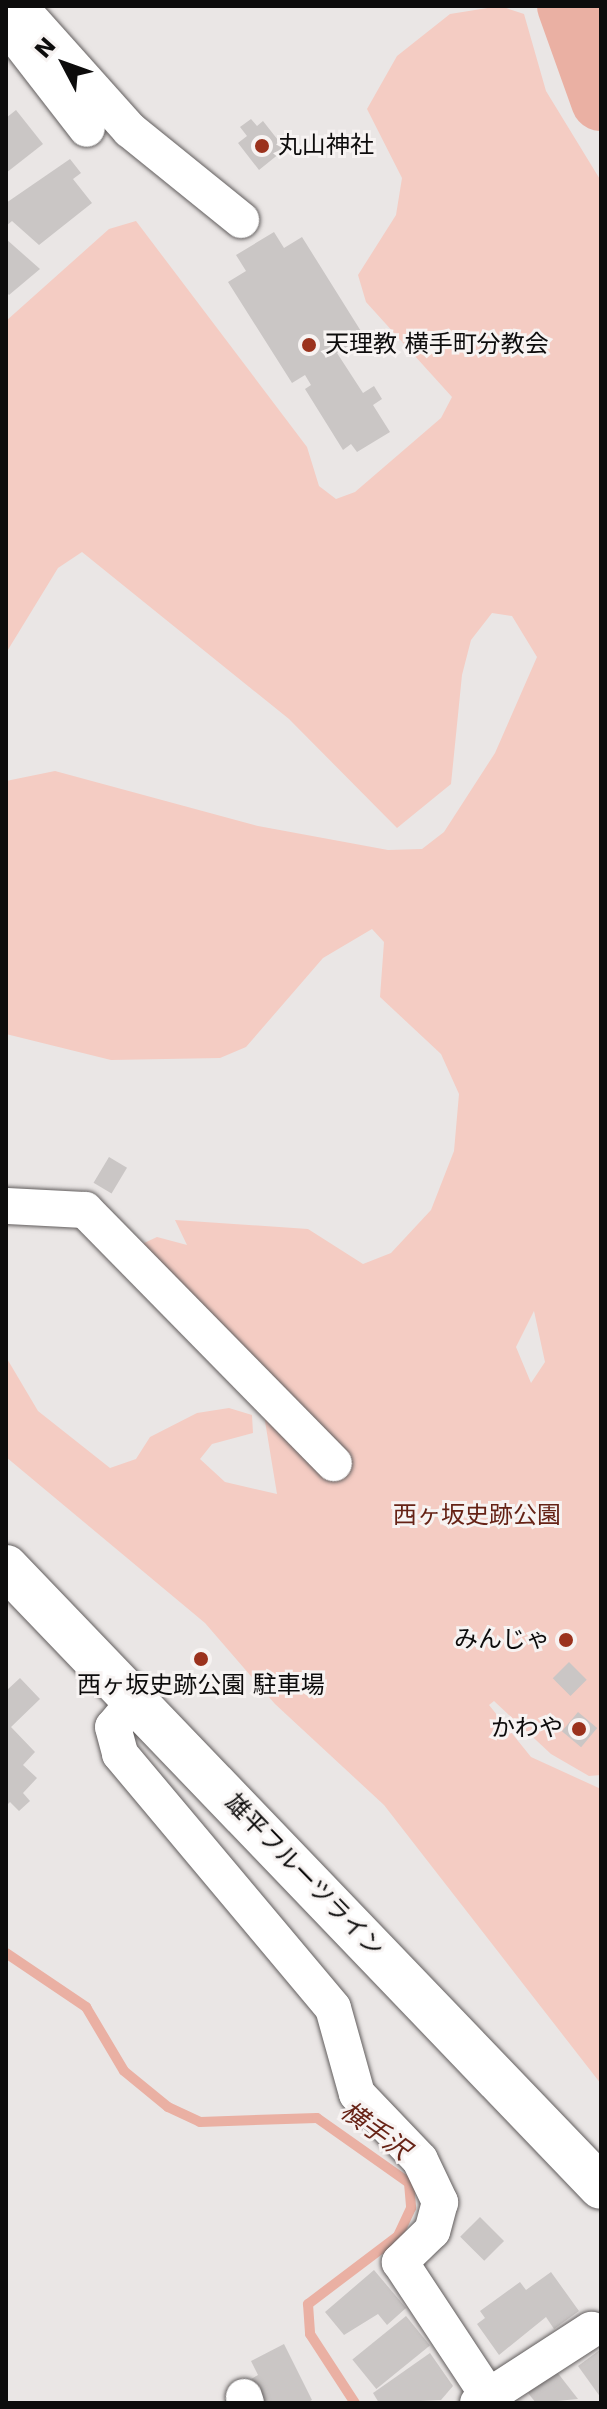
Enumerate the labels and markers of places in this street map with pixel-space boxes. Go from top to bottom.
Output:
place label: 丸山神社 [278,132,374,160]
marker: 丸山神社 [253,137,271,155]
place label: 天理教 横手町分教会 [325,331,549,359]
marker: 天理教 横手町分教会 [300,336,318,354]
place label: みんじゃ [454,1626,550,1654]
marker: みんじゃ [557,1631,575,1649]
marker: 西ヶ坂史跡公園 駐車場 [192,1650,210,1668]
place label: 西ヶ坂史跡公園 駐車場 [77,1672,325,1700]
place label: かわや [491,1715,563,1743]
marker: かわや [570,1720,588,1738]

